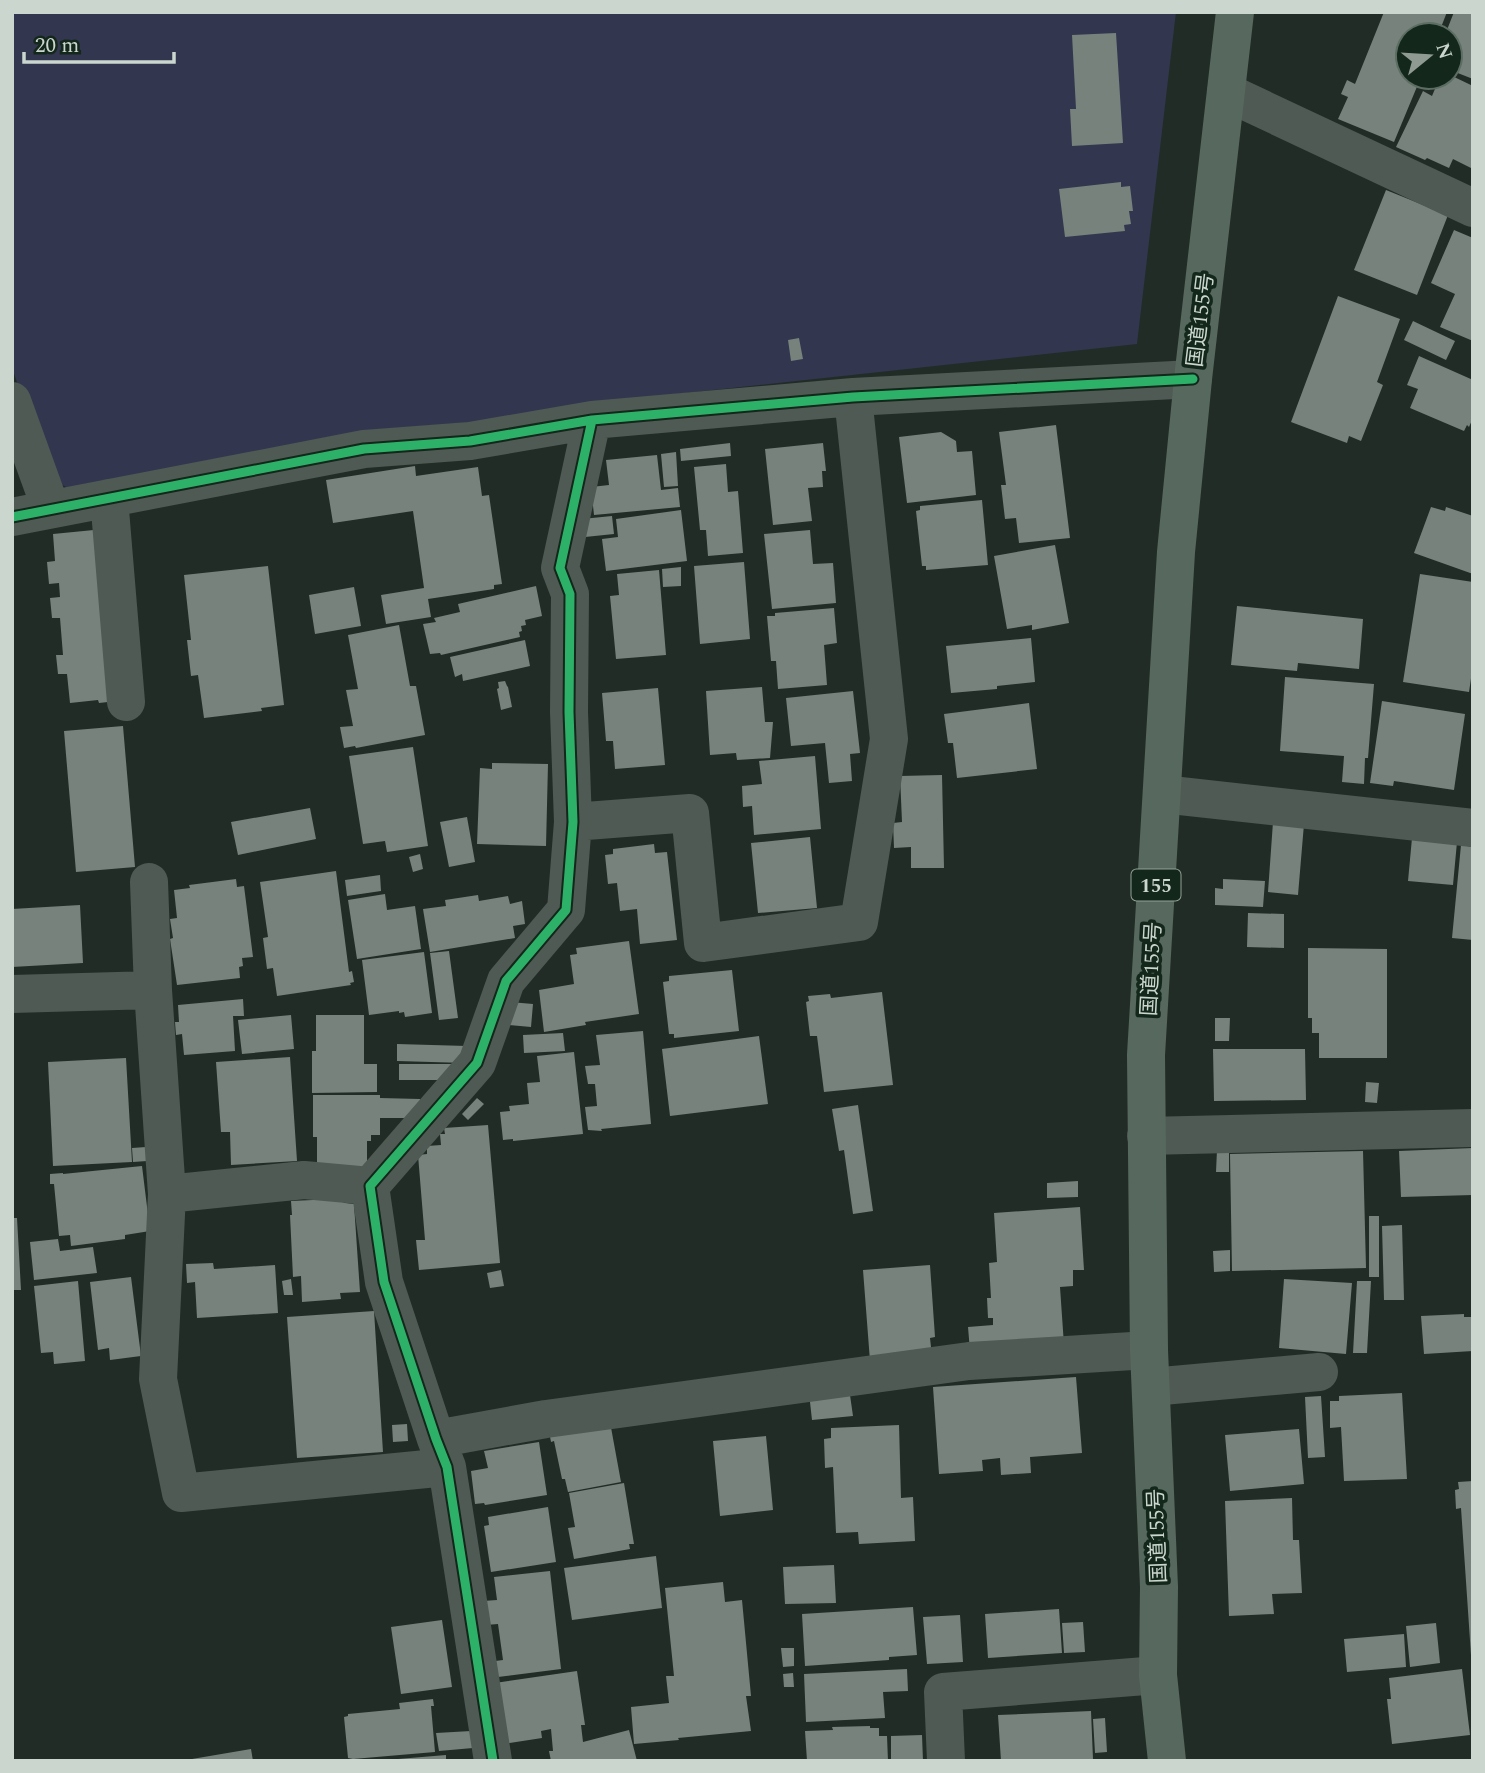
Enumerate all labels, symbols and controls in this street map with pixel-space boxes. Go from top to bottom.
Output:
scale bar [24,21,175,65]
north arrow [1394,21,1464,91]
text: 20 m [35,30,79,62]
text: N [1428,39,1460,63]
street label: 国道155号 [1179,271,1223,369]
road number: 155 [1132,870,1180,900]
street label: 国道155号 [1134,921,1170,1017]
street label: 国道155号 [1140,1488,1176,1584]

